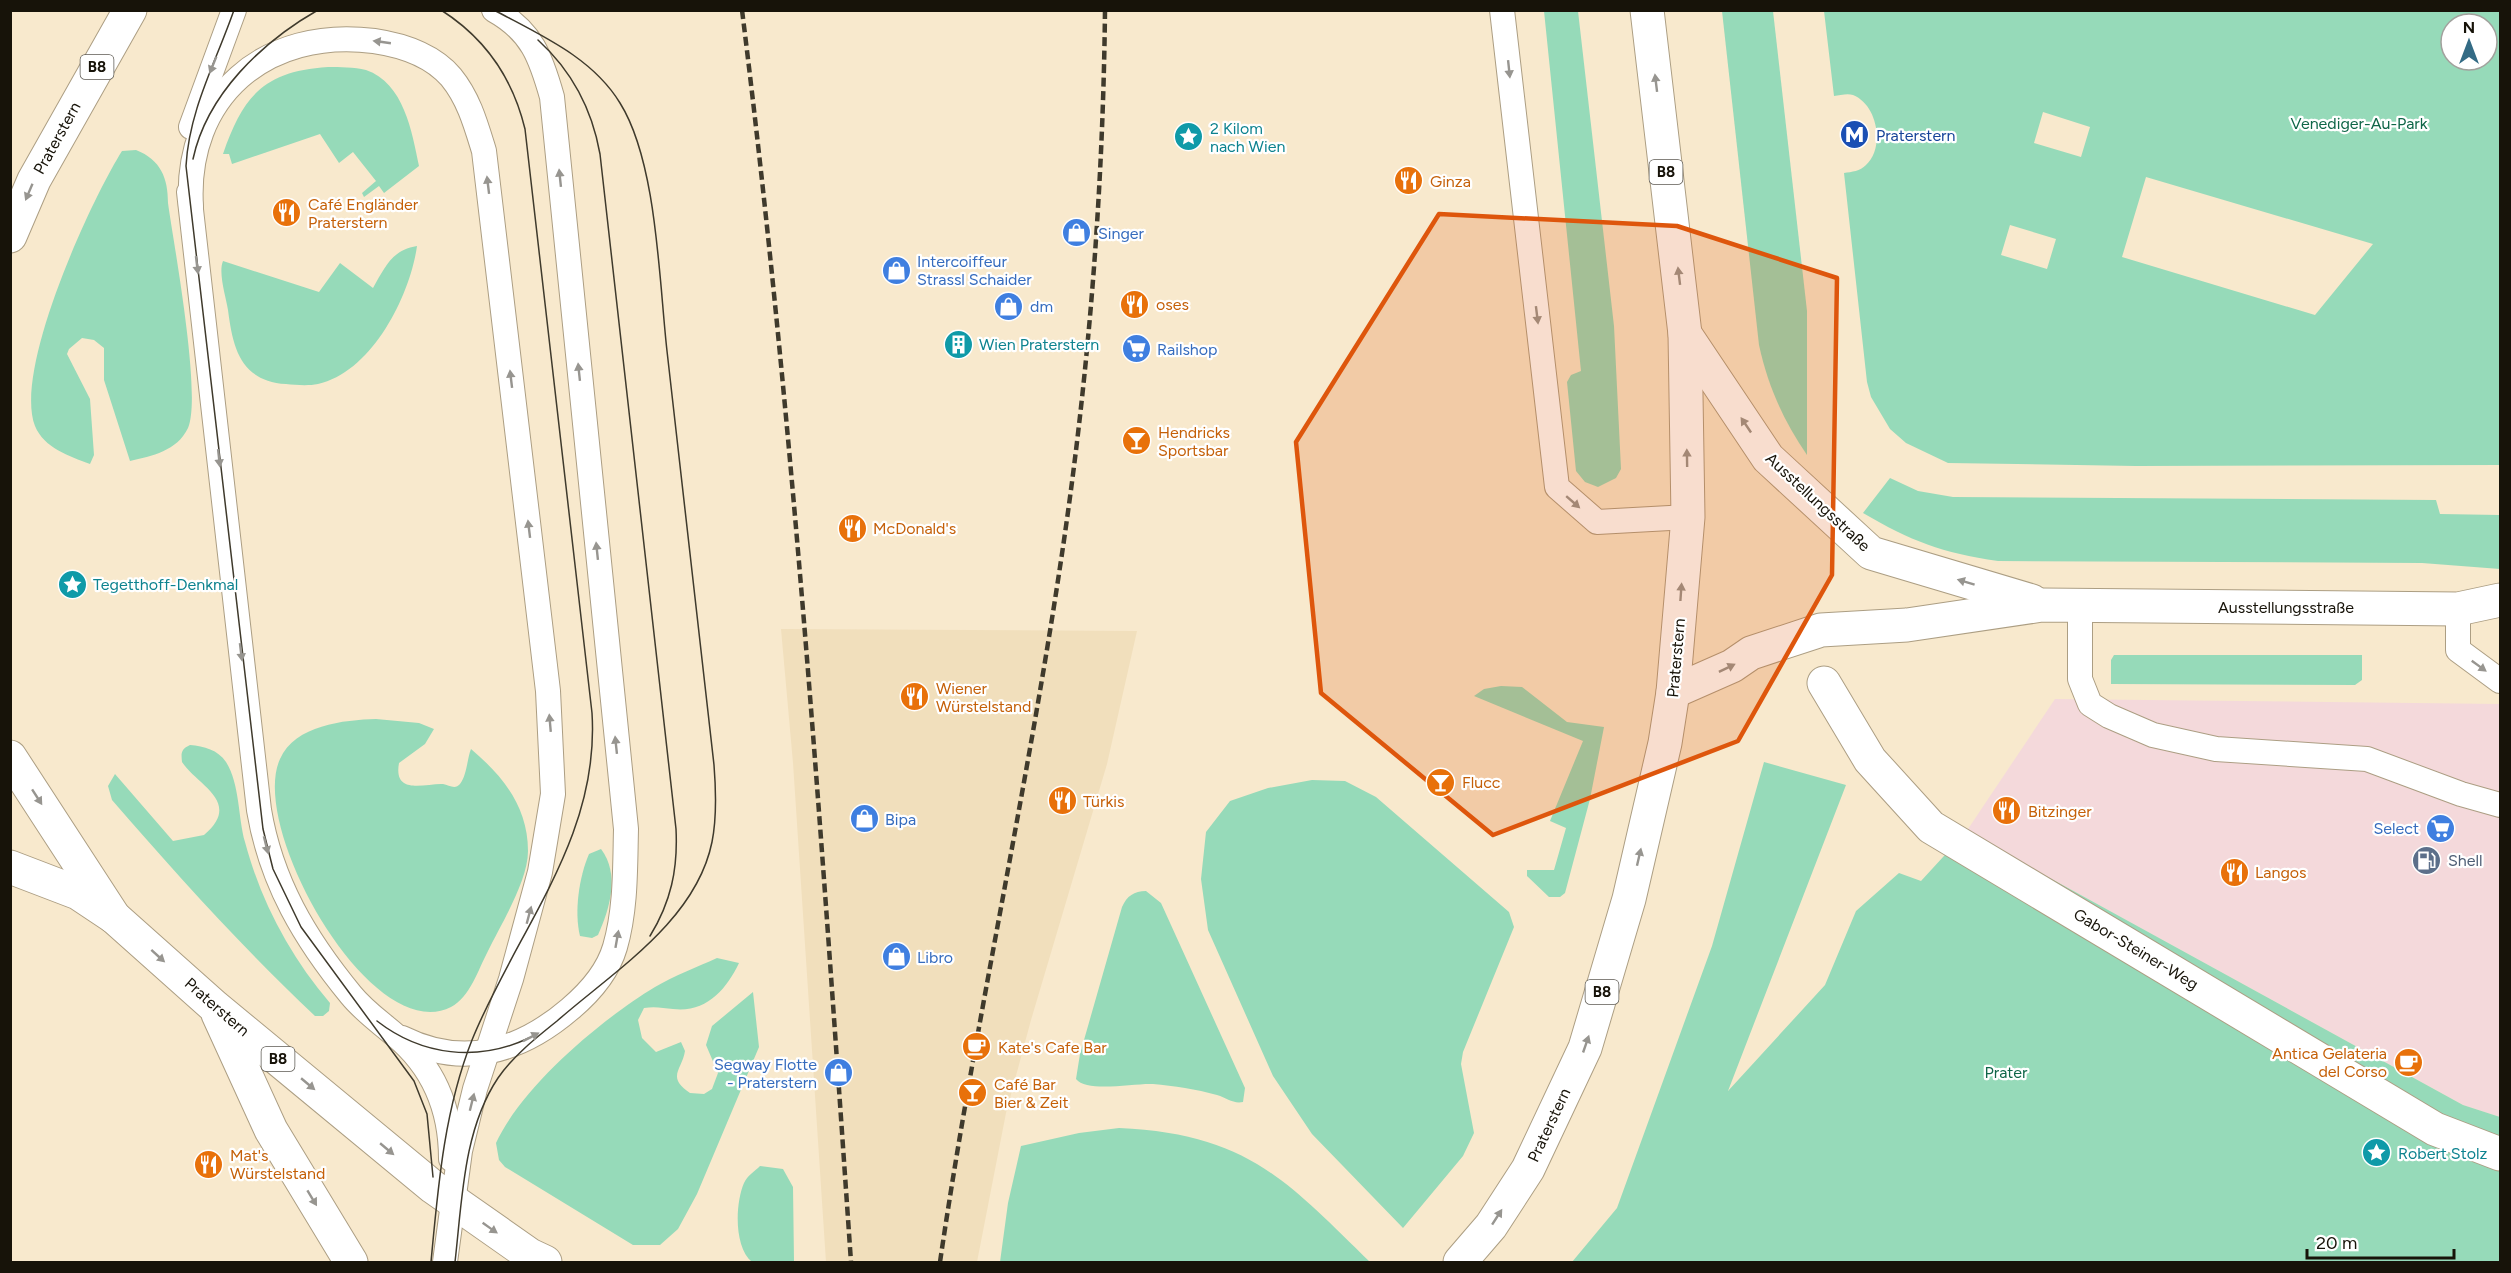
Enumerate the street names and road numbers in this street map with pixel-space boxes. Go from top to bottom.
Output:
road number: B8 [80,55,114,79]
street label: Praterstern [29,99,85,177]
road number: B8 [1650,160,1682,184]
street label: Ausstellungsstraße [1762,449,1874,555]
street label: Ausstellungsstraße [2218,598,2354,617]
street label: Praterstern [1663,618,1689,698]
street label: Gabor-Steiner-Weg [2070,904,2202,994]
street label: Praterstern [181,974,253,1040]
road number: B8 [1586,980,1618,1004]
road number: B8 [262,1047,294,1071]
street label: Praterstern [1524,1085,1574,1165]

